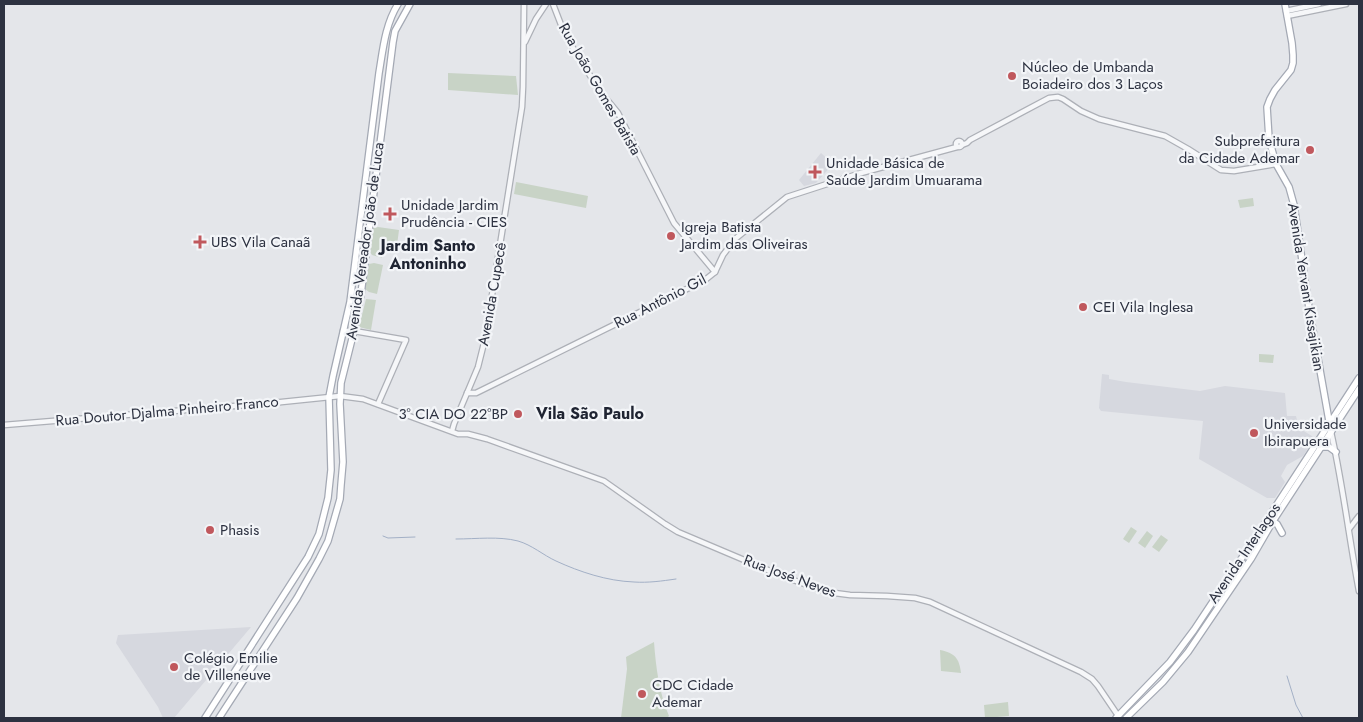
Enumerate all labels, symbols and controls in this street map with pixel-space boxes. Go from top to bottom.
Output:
street label: Rua João Gomes Batista [553,19,647,159]
place label: Núcleo de Umbanda Boiadeiro dos 3 Laços [1022,56,1163,95]
marker: Núcleo de Umbanda Boiadeiro dos 3 Laços [1006,70,1018,82]
place label: Subprefeitura da Cidade Ademar [1179,130,1301,169]
street label: Avenida Vereador João de Luca [340,141,390,341]
marker: Subprefeitura da Cidade Ademar [1304,144,1316,156]
place label: Unidade Básica de Saúde Jardim Umuarama [826,152,982,191]
marker: Unidade Básica de Saúde Jardim Umuarama [808,165,822,179]
place label: Unidade Jardim Prudência - CIES [401,194,507,233]
street label: Avenida Yervant Kissajikian [1282,201,1330,373]
marker: Unidade Jardim Prudência - CIES [383,207,397,221]
place label: Igreja Batista Jardim das Oliveiras [679,216,808,255]
marker: Igreja Batista Jardim das Oliveiras [665,230,677,242]
place label: UBS Vila Canaã [211,231,310,253]
district label: Jardim Santo Antoninho [377,234,476,275]
marker: UBS Vila Canaã [193,235,207,249]
street label: Avenida Cupecê [472,240,512,347]
street label: Rua Antônio Gil [610,268,710,334]
place label: CEI Vila Inglesa [1093,296,1193,318]
marker: CEI Vila Inglesa [1077,301,1089,313]
street label: Rua Doutor Djalma Pinheiro Franco [55,390,279,432]
district label: Vila São Paulo [535,402,644,425]
place label: 3° CIA DO 22°BP [398,403,508,425]
marker: 3° CIA DO 22°BP [512,408,524,420]
place label: Universidade Ibirapuera [1264,413,1347,452]
marker: Universidade Ibirapuera [1248,427,1260,439]
street label: Avenida Interlagos [1202,498,1286,608]
place label: Phasis [220,519,259,541]
marker: Phasis [204,524,216,536]
street label: Rua José Neves [741,549,839,603]
place label: Colégio Emilie de Villeneuve [184,647,278,686]
marker: Colégio Emilie de Villeneuve [168,661,180,673]
place label: CDC Cidade Ademar [652,674,734,713]
marker: CDC Cidade Ademar [636,688,648,700]

